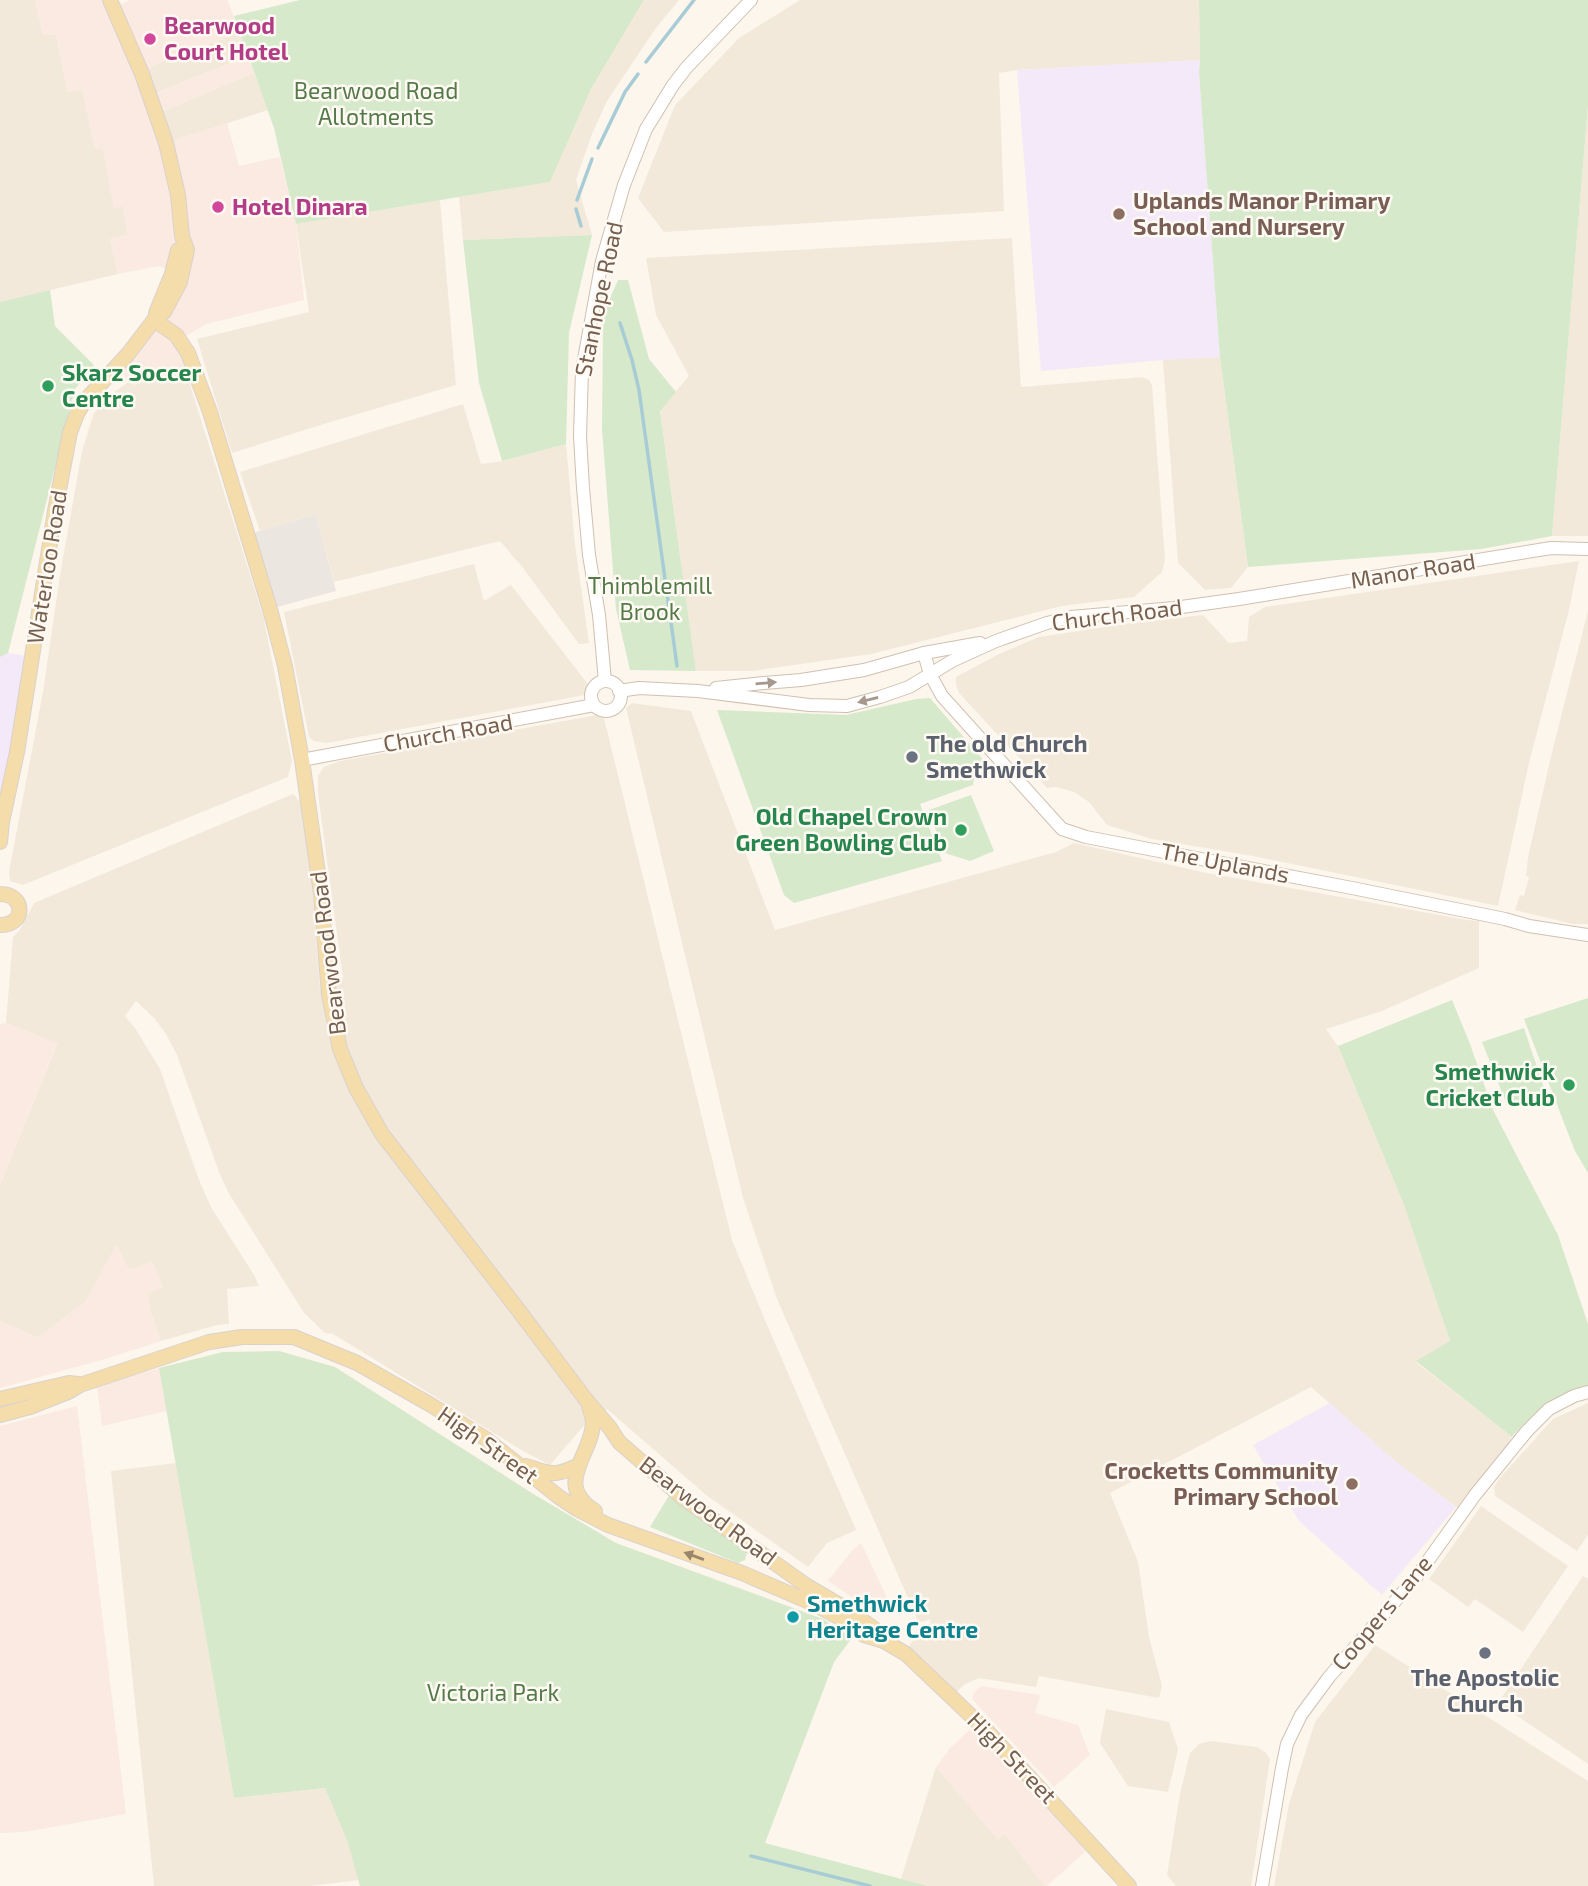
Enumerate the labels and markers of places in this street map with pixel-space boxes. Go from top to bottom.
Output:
place label: Bearwood Court Hotel [164,11,289,65]
marker: Bearwood Court Hotel [142,31,158,47]
place label: Uplands Manor Primary School and Nursery [1133,186,1390,240]
place label: Hotel Dinara [232,192,368,220]
marker: Hotel Dinara [210,199,226,215]
marker: Uplands Manor Primary School and Nursery [1111,206,1127,222]
place label: Skarz Soccer Centre [62,358,201,412]
marker: Skarz Soccer Centre [40,378,56,394]
place label: The old Church Smethwick [926,729,1088,783]
marker: The old Church Smethwick [904,749,920,765]
place label: Old Chapel Crown Green Bowling Club [736,802,947,856]
marker: Old Chapel Crown Green Bowling Club [953,822,969,838]
place label: Smethwick Cricket Club [1425,1057,1555,1111]
marker: Smethwick Cricket Club [1561,1077,1577,1093]
place label: Crocketts Community Primary School [1104,1456,1338,1510]
marker: Crocketts Community Primary School [1344,1476,1360,1492]
place label: Smethwick Heritage Centre [807,1589,978,1643]
marker: Smethwick Heritage Centre [785,1609,801,1625]
marker: The Apostolic Church [1477,1645,1493,1661]
place label: The Apostolic Church [1411,1663,1559,1717]

